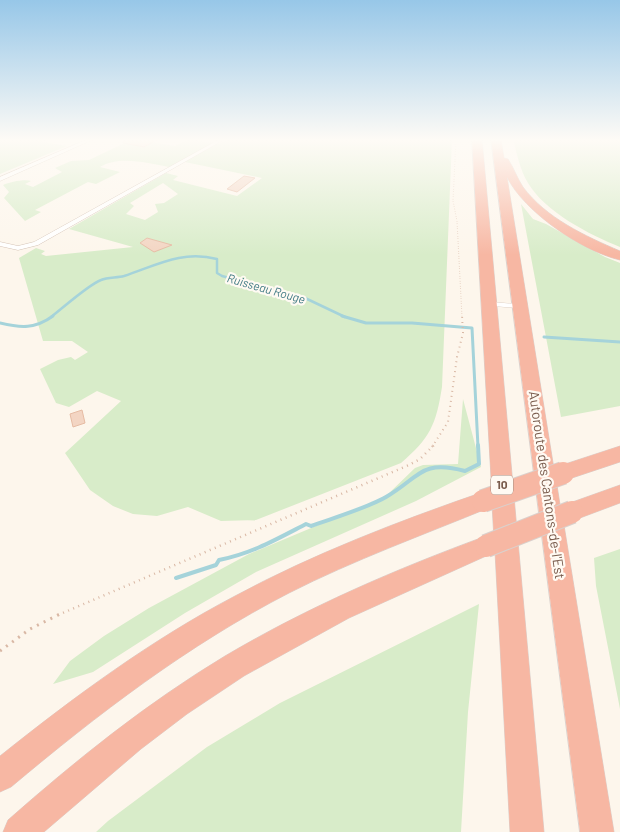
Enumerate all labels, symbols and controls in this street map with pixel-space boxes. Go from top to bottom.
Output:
water label: Ruisseau Rouge [226,270,307,306]
street label: Autoroute des Cantons-de-l'Est [526,390,569,580]
road number: 10 [491,476,513,494]

